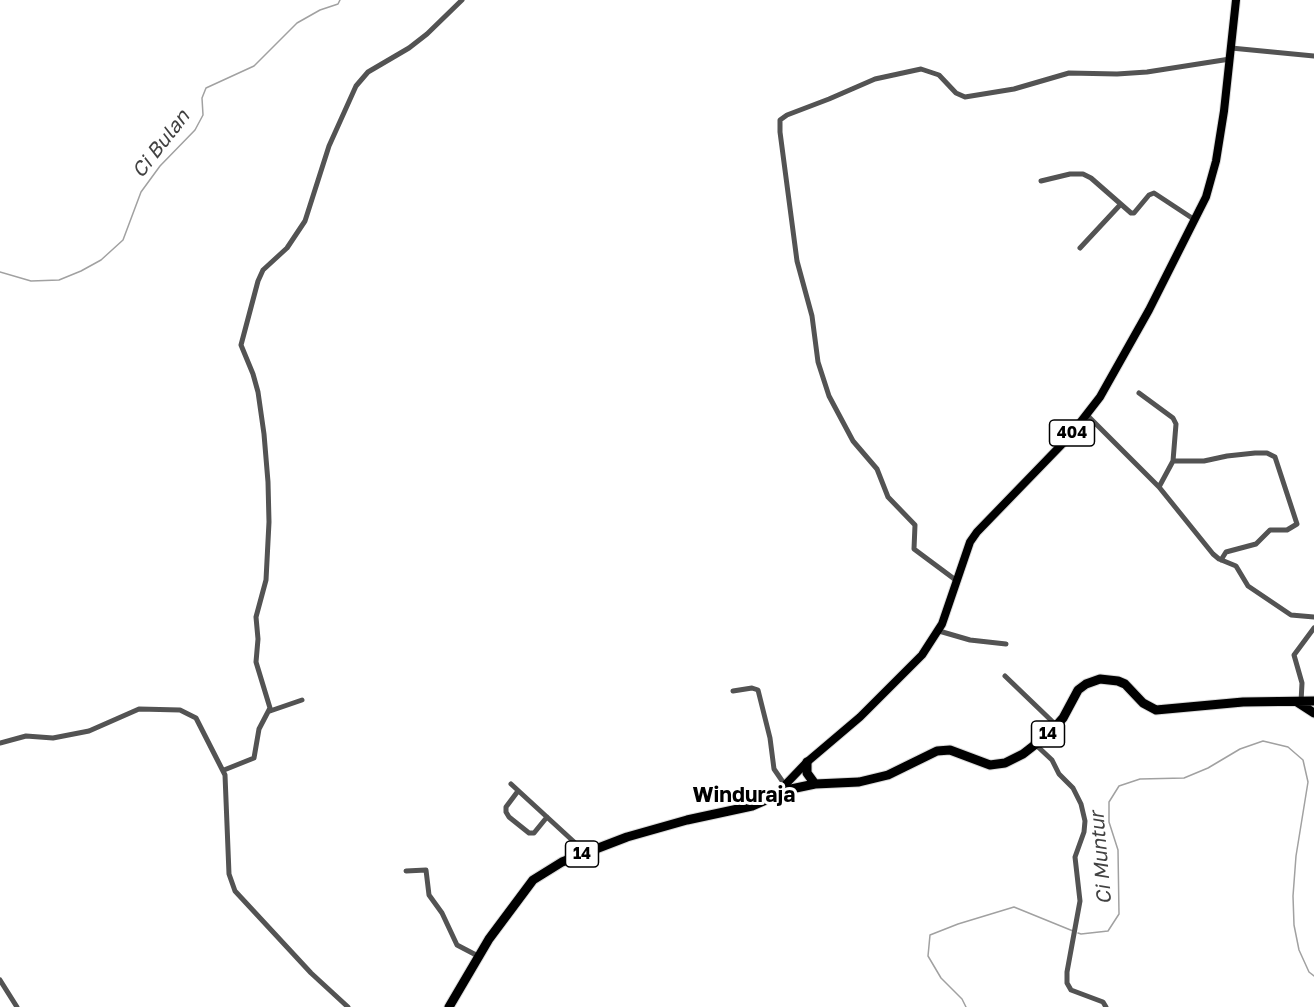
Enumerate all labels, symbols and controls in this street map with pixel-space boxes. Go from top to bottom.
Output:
water label: Ci Bulan [127,105,195,183]
road number: 404 [1050,420,1094,446]
road number: 14 [1032,721,1064,747]
district label: Winduraja [693,782,795,808]
water label: Ci Muntur [1085,811,1117,905]
road number: 14 [566,841,598,867]

